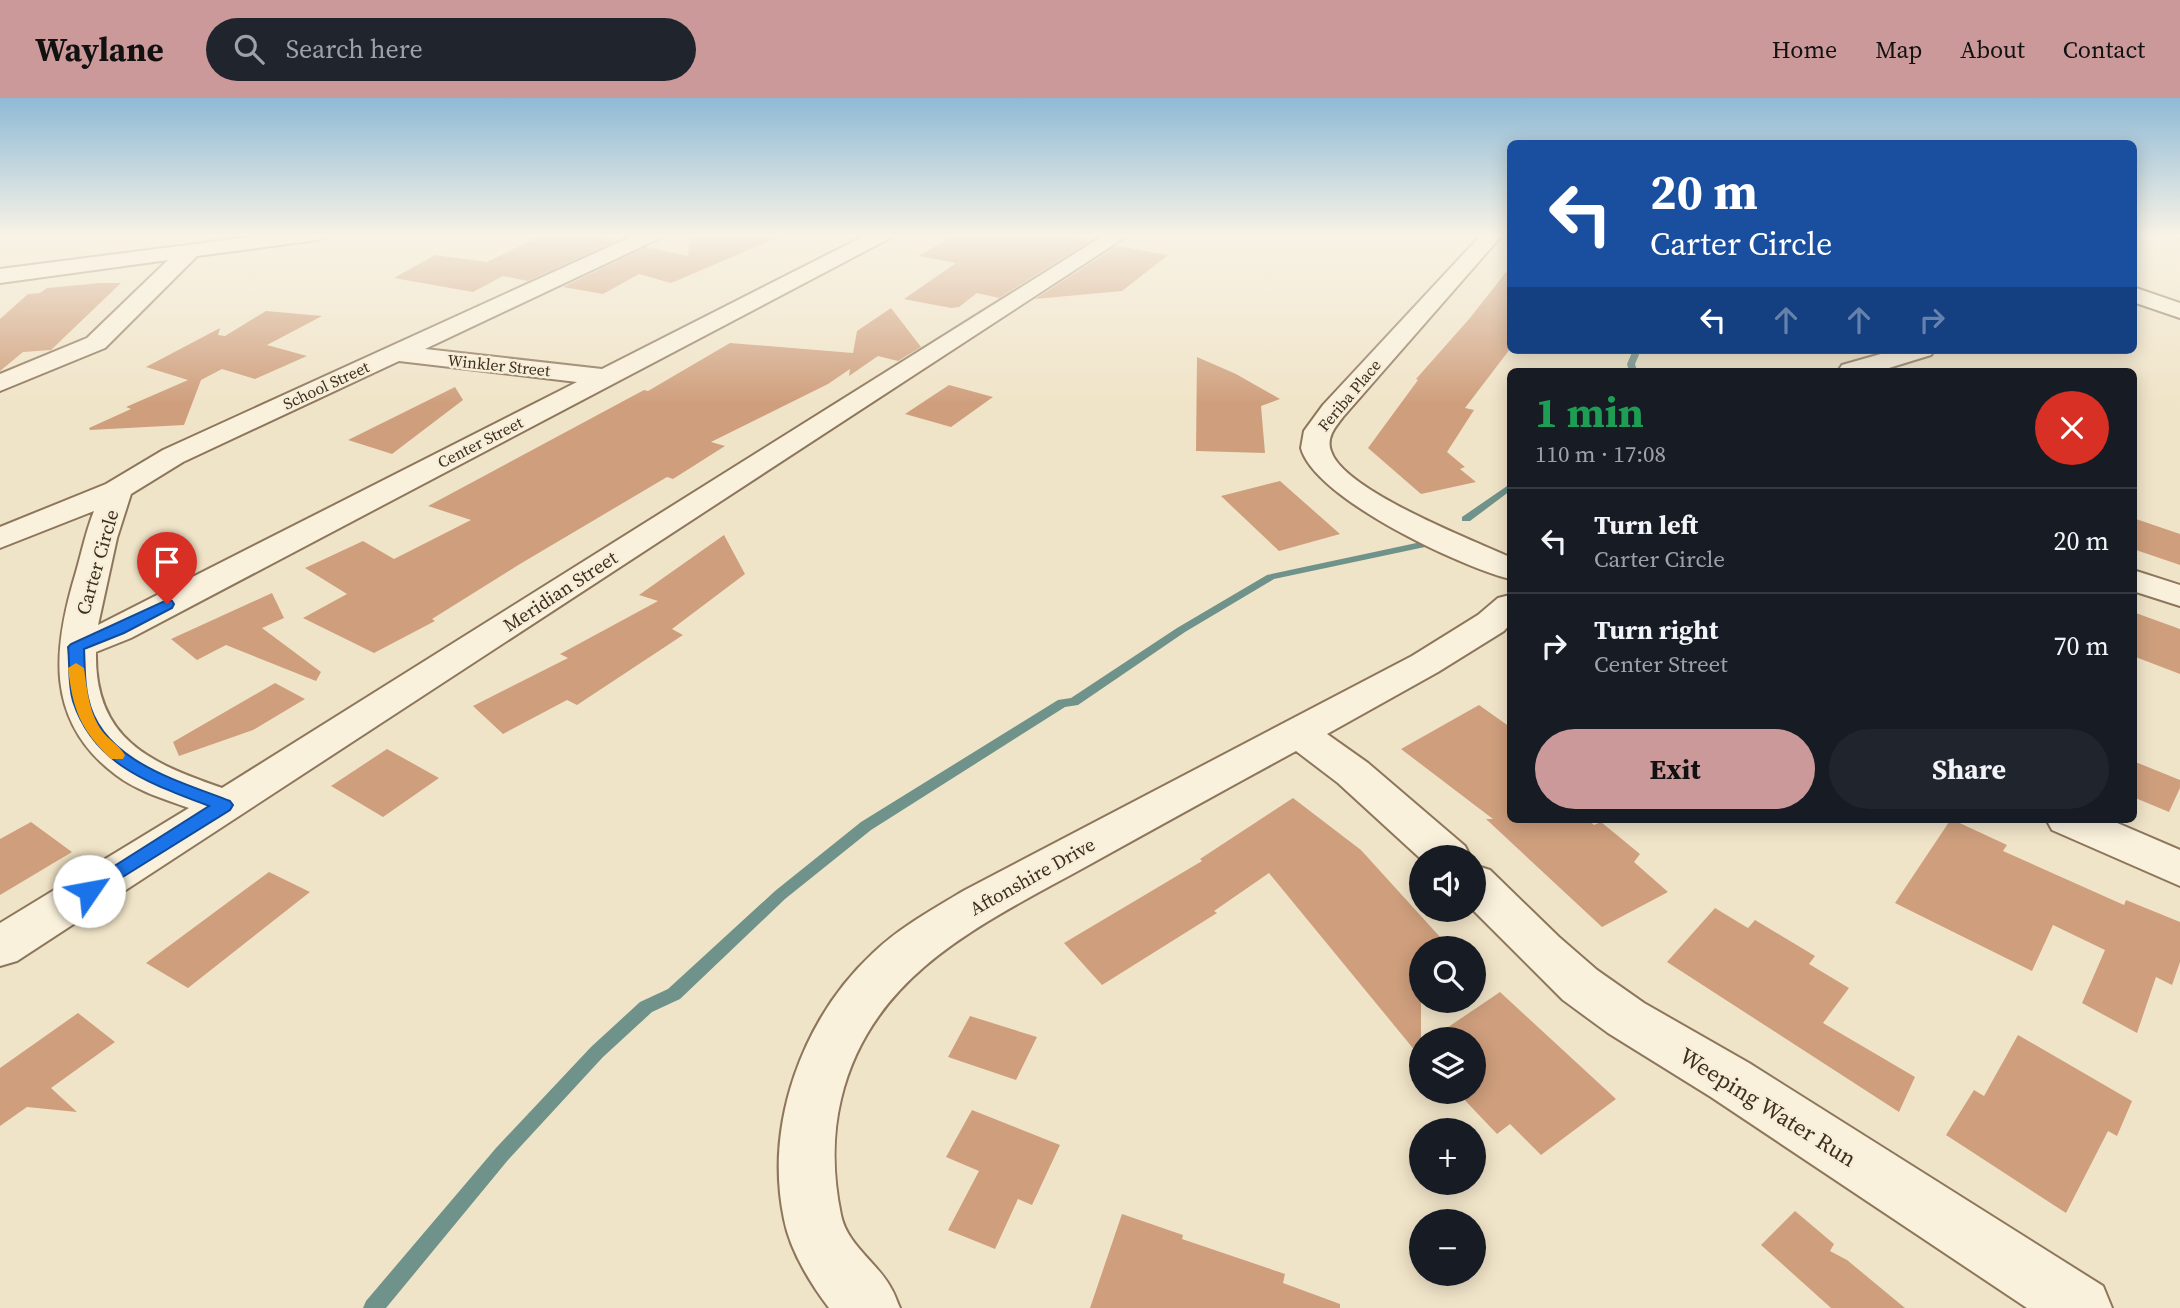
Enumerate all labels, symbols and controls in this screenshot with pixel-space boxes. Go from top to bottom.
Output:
search box [206,18,696,81]
text: Waylane [35,27,164,72]
icon: search [230,30,268,68]
text: Search here [286,31,423,67]
text: Home [1772,33,1837,66]
text: Map [1875,33,1922,66]
text: About [1960,33,2025,66]
text: Contact [2063,33,2145,66]
text: 20 m [1650,158,1758,225]
icon: left [1535,168,1626,259]
text: Carter Circle [1650,222,1832,266]
icon: left [1694,301,1732,339]
icon: ahead [1767,301,1805,339]
icon: ahead [1840,301,1878,339]
icon: right [1913,301,1951,339]
street label: Winkler Street [447,349,552,381]
street label: Feriba Place [1312,354,1386,436]
street label: School Street [279,355,373,415]
text: 1 min [1535,383,1644,441]
button: close [2035,391,2109,465]
street label: Center Street [434,411,527,473]
text: 110 m · 17:08 [1535,438,1666,470]
street label: Carter Circle [70,506,124,618]
text: Turn left [1594,507,1698,543]
icon: left [1535,522,1573,560]
text: 20 m [2054,523,2109,559]
pin [137,532,197,604]
icon: arrive [148,543,186,581]
text: Carter Circle [1594,543,1725,575]
street label: Meridian Street [498,544,623,638]
text: Turn right [1594,612,1718,648]
icon: right [1535,627,1573,665]
text: 70 m [2054,628,2109,664]
text: Center Street [1594,648,1728,680]
button: Exit [1535,729,1815,809]
button: Share [1829,729,2109,809]
street label: Aftonshire Drive [965,831,1099,921]
map controls [1409,845,1486,1286]
button: sound [1409,845,1486,922]
position arrow [52,854,126,928]
button: search [1409,936,1486,1013]
button: layers [1409,1027,1486,1104]
street label: Weeping Water Run [1673,1040,1863,1174]
button: + [1409,1118,1486,1195]
button: − [1409,1209,1486,1286]

